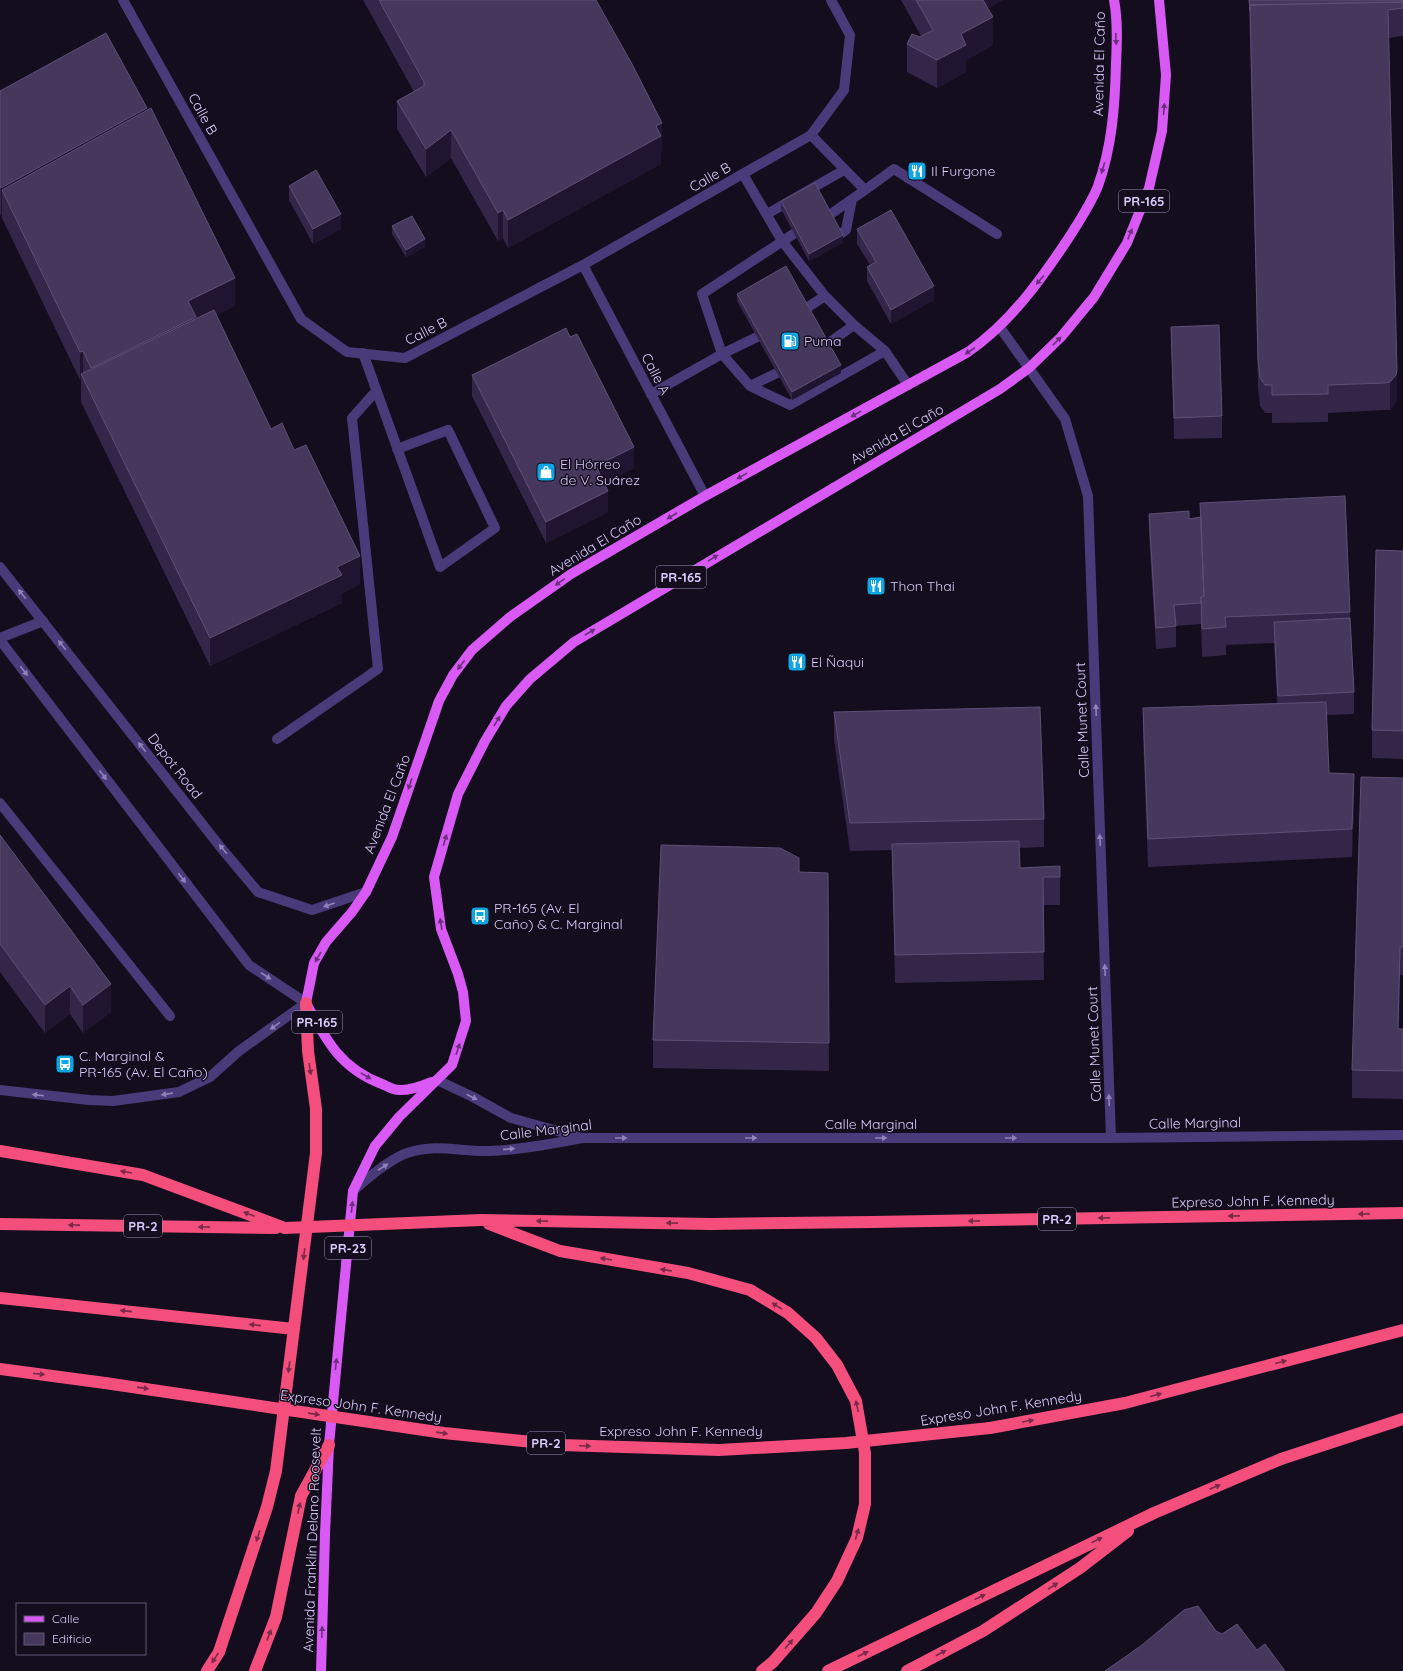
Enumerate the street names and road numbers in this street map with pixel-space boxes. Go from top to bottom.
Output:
street label: Avenida El Caño [1089,11,1109,117]
street label: Calle B [184,90,222,138]
street label: Calle B [686,158,734,196]
road number: PR-165 [1119,190,1169,212]
street label: Calle B [402,313,450,349]
street label: Calle A [638,350,674,398]
street label: Avenida El Caño [847,400,947,468]
street label: Avenida El Caño [545,510,645,580]
road number: PR-165 [656,566,706,588]
street label: Calle Munet Court [1071,662,1093,778]
street label: Depot Road [144,730,206,802]
street label: Avenida El Caño [360,752,414,856]
street label: Calle Munet Court [1083,986,1105,1102]
road number: PR-165 [292,1011,342,1033]
street label: Calle Marginal [1149,1113,1241,1133]
street label: Calle Marginal [499,1115,593,1145]
street label: Calle Marginal [825,1115,917,1133]
street label: Expreso John F. Kennedy [1171,1191,1335,1211]
road number: PR-2 [1038,1208,1076,1230]
road number: PR-2 [124,1215,162,1237]
road number: PR-23 [325,1237,371,1259]
street label: Expreso John F. Kennedy [279,1386,443,1426]
street label: Expreso John F. Kennedy [919,1386,1083,1430]
street label: Expreso John F. Kennedy [599,1422,763,1440]
street label: Avenida Franklin Delano Roosevelt [299,1427,325,1653]
road number: PR-2 [527,1432,565,1454]

